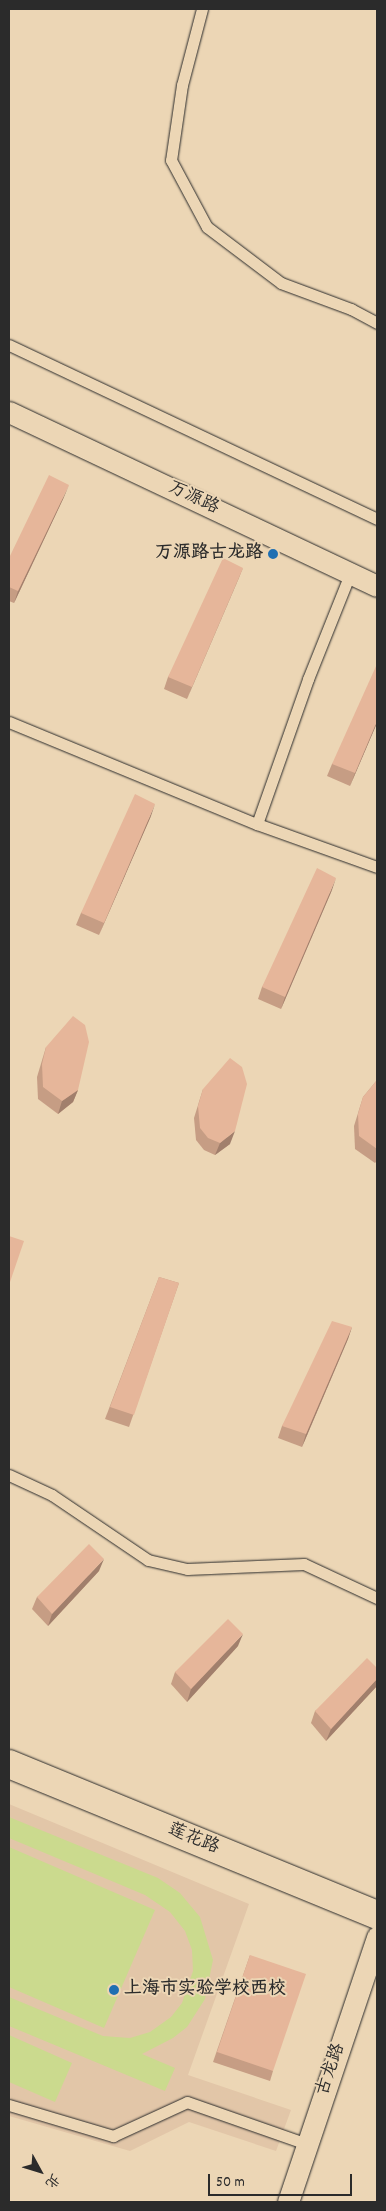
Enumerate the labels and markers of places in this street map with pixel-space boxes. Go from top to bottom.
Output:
place label: 万源路古龙路 [155,543,263,565]
marker: 万源路古龙路 [267,548,279,560]
place label: 上海市实验学校西校 [124,1979,286,2001]
marker: 上海市实验学校西校 [108,1984,120,1996]

